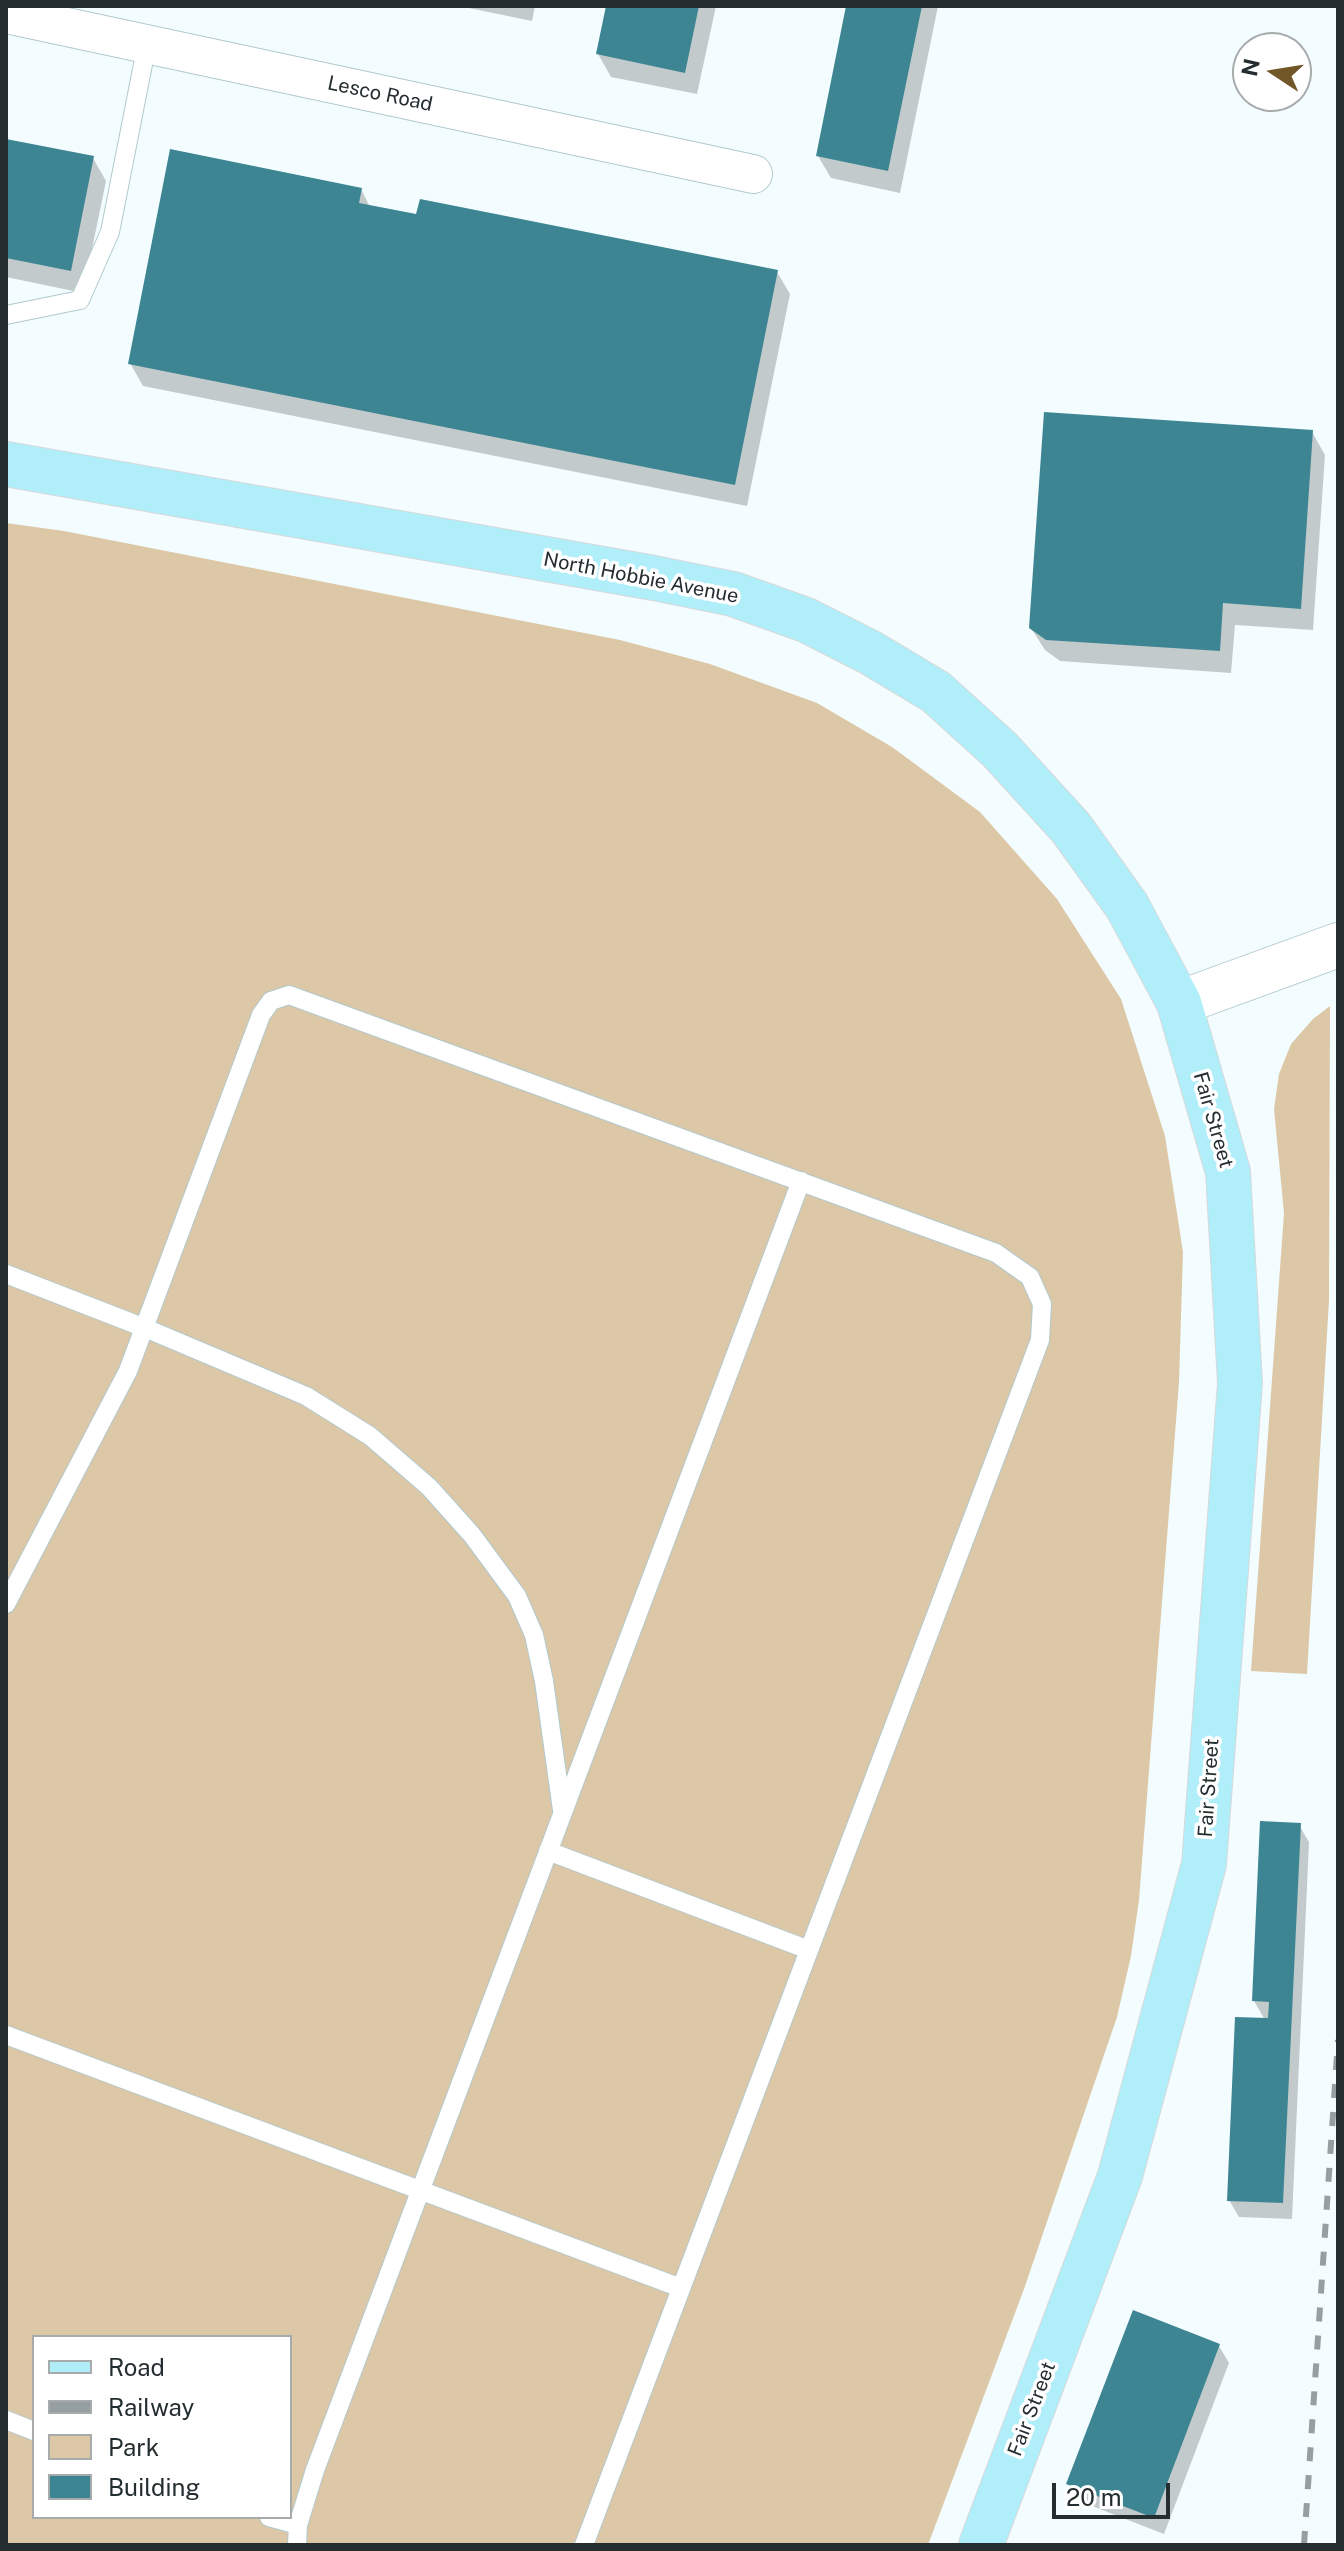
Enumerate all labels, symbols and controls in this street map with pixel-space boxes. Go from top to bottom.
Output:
north arrow [1232,32,1312,112]
text: N [1236,56,1265,79]
street label: Lesco Road [325,71,435,117]
street label: North Hobbie Avenue [541,547,741,609]
street label: Fair Street [1188,1069,1238,1171]
street label: Fair Street [1194,1738,1224,1838]
legend [32,2335,292,2519]
text: Road [108,2353,165,2381]
street label: Fair Street [1003,2359,1061,2459]
text: Railway [108,2393,194,2421]
text: Park [108,2433,159,2461]
scale bar [1056,2467,1174,2517]
text: Building [108,2473,200,2501]
text: 20 m [1066,2483,1122,2511]

